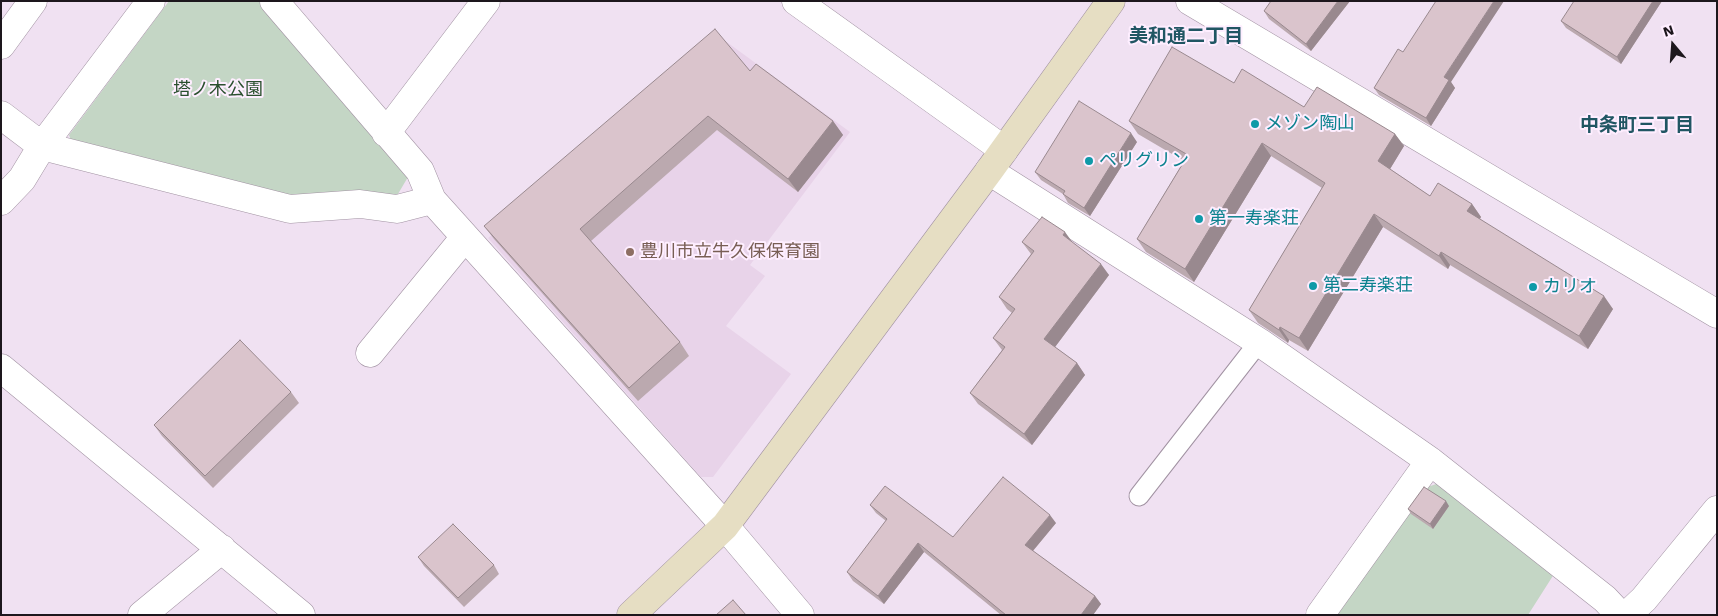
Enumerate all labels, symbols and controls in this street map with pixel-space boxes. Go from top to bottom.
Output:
north arrow [1648,20,1698,70]
text: N [1661,22,1676,40]
district label: 美和通二丁目 [1129,25,1243,47]
park label: 塔ノ木公園 [173,79,263,101]
place label: メゾン陶山 [1265,113,1355,135]
district label: 中条町三丁目 [1580,114,1694,136]
marker: メゾン陶山 [1249,118,1261,130]
place label: ペリグリン [1099,150,1189,172]
marker: ペリグリン [1083,155,1095,167]
place label: 第一寿楽荘 [1209,208,1299,230]
marker: 第一寿楽荘 [1193,213,1205,225]
place label: 豊川市立牛久保保育園 [640,241,820,263]
marker: 豊川市立牛久保保育園 [624,246,636,258]
place label: 第二寿楽荘 [1323,275,1413,297]
place label: カリオ [1543,276,1597,298]
marker: 第二寿楽荘 [1307,280,1319,292]
marker: カリオ [1527,281,1539,293]

